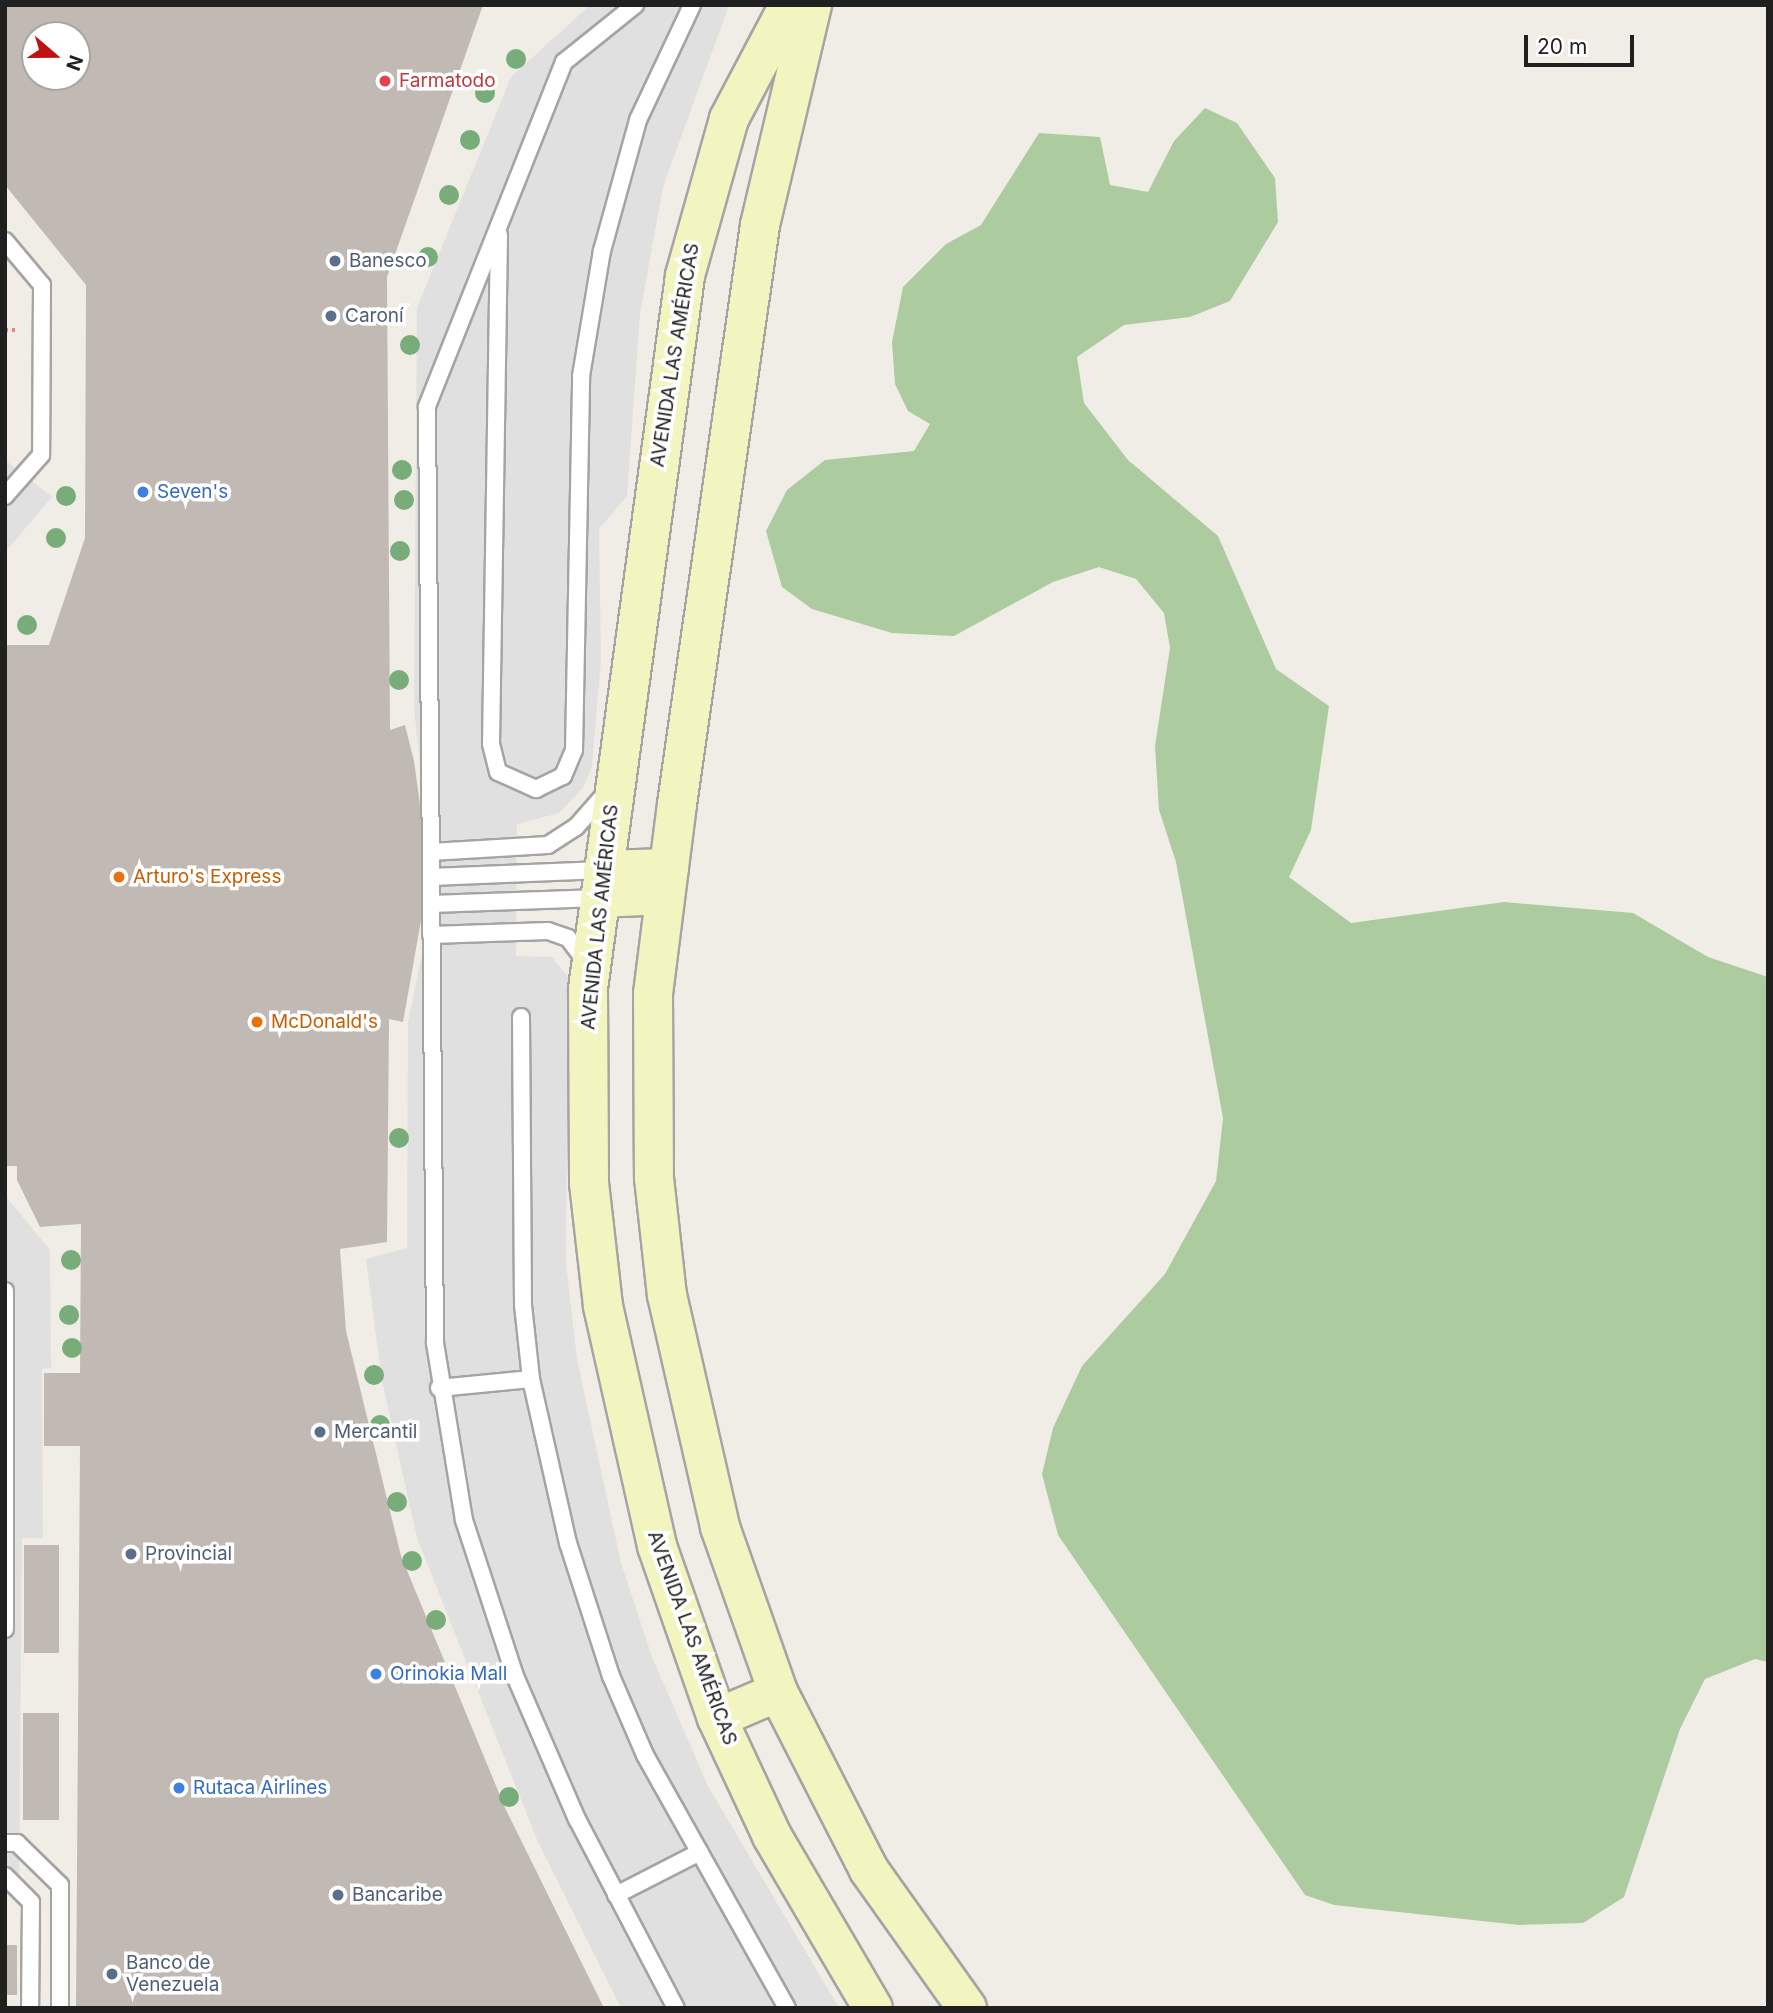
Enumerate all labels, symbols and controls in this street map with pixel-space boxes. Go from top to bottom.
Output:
north arrow [21,21,91,91]
scale bar [1528,21,1638,65]
text: 20 m [1537,34,1587,59]
text: N [61,52,88,73]
place label: Farmatodo [399,70,496,92]
marker: Farmatodo [377,73,393,89]
street label: AVENIDA LAS AMÉRICAS [646,241,704,469]
place label: Banesco [349,250,427,272]
marker: Banesco [327,253,343,269]
place label: Caroní [345,305,404,327]
marker: Caroní [323,308,339,324]
place label: Seven's [157,481,228,503]
marker: Seven's [135,484,151,500]
street label: AVENIDA LAS AMÉRICAS [577,803,623,1031]
place label: Arturo's Express [133,866,281,888]
marker: Arturo's Express [111,869,127,885]
place label: McDonald's [271,1011,378,1033]
marker: McDonald's [249,1014,265,1030]
place label: Mercantil [334,1421,417,1443]
marker: Mercantil [312,1424,328,1440]
street label: AVENIDA LAS AMÉRICAS [643,1528,741,1748]
place label: Provincial [145,1543,232,1565]
marker: Provincial [123,1546,139,1562]
place label: Orinokia Mall [390,1663,507,1685]
marker: Orinokia Mall [368,1666,384,1682]
place label: Rutaca Airlines [193,1777,327,1799]
marker: Rutaca Airlines [171,1780,187,1796]
place label: Bancaribe [352,1884,443,1906]
marker: Bancaribe [330,1887,346,1903]
place label: Banco de Venezuela [126,1952,219,1996]
marker: Banco de Venezuela [104,1966,120,1982]

